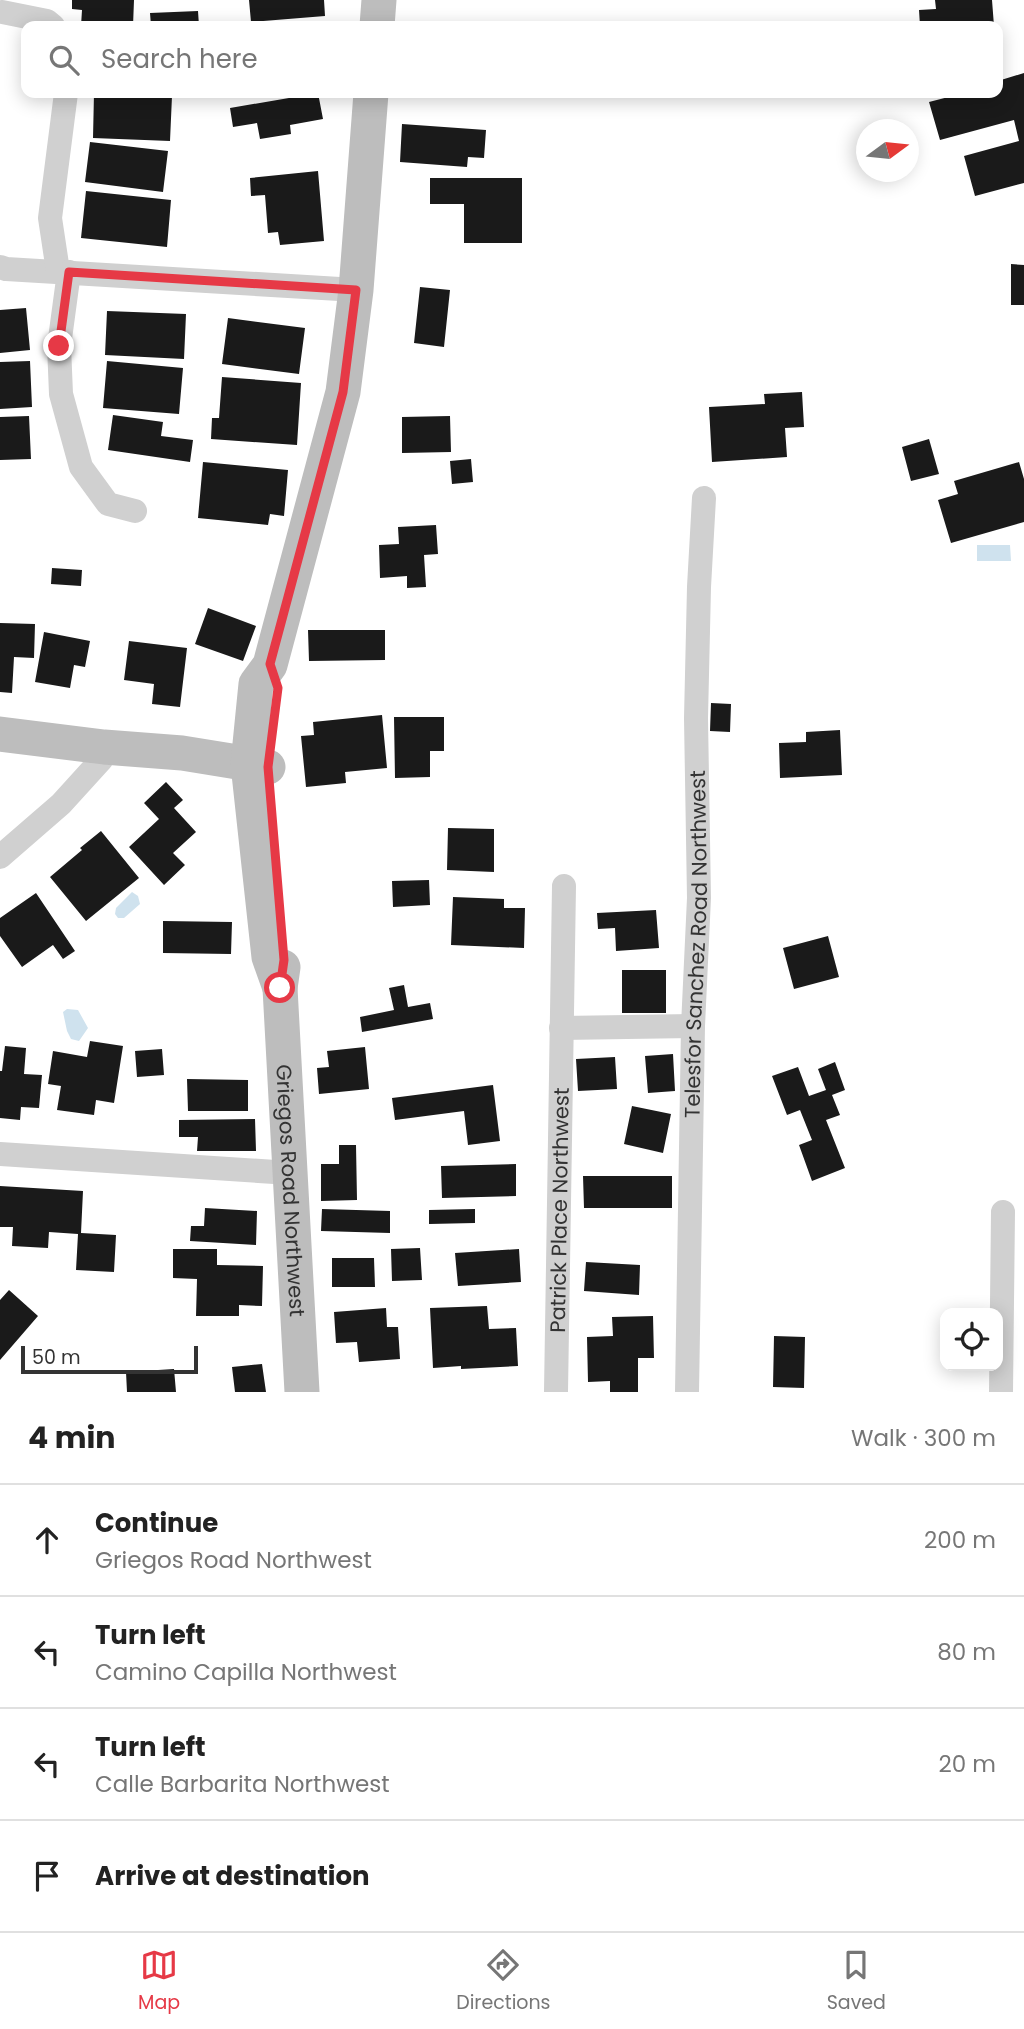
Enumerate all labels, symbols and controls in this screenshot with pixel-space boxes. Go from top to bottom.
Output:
search box [21,21,1003,98]
icon: search [45,41,83,79]
text: Search here [101,41,258,77]
north arrow [856,119,919,182]
route end [43,330,74,361]
street label: Telesfor Sanchez Road Northwest [677,770,714,1118]
route start [264,972,295,1003]
street label: Griegos Road Northwest [270,1063,312,1318]
street label: Patrick Place Northwest [542,1087,575,1333]
map controls [940,1308,1003,1371]
button: locate [940,1308,1003,1371]
scale bar [21,1343,198,1375]
text: 50 m [32,1344,81,1371]
text: 4 min [28,1416,116,1459]
text: Walk · 300 m [851,1422,996,1454]
text: Continue [95,1505,218,1541]
icon: ahead [28,1521,66,1559]
text: 200 m [924,1524,996,1556]
text: Griegos Road Northwest [95,1544,372,1576]
text: Turn left [95,1617,206,1653]
icon: left [28,1633,66,1671]
text: 80 m [937,1636,996,1668]
text: Camino Capilla Northwest [95,1656,397,1688]
text: Turn left [95,1729,206,1765]
icon: left [28,1745,66,1783]
text: 20 m [938,1748,996,1780]
text: Calle Barbarita Northwest [95,1768,390,1800]
icon: arrive [28,1857,66,1895]
text: Arrive at destination [95,1858,370,1894]
tab: Map [138,1946,180,2017]
tab: Directions [456,1946,551,2017]
tab: Saved [827,1946,886,2017]

